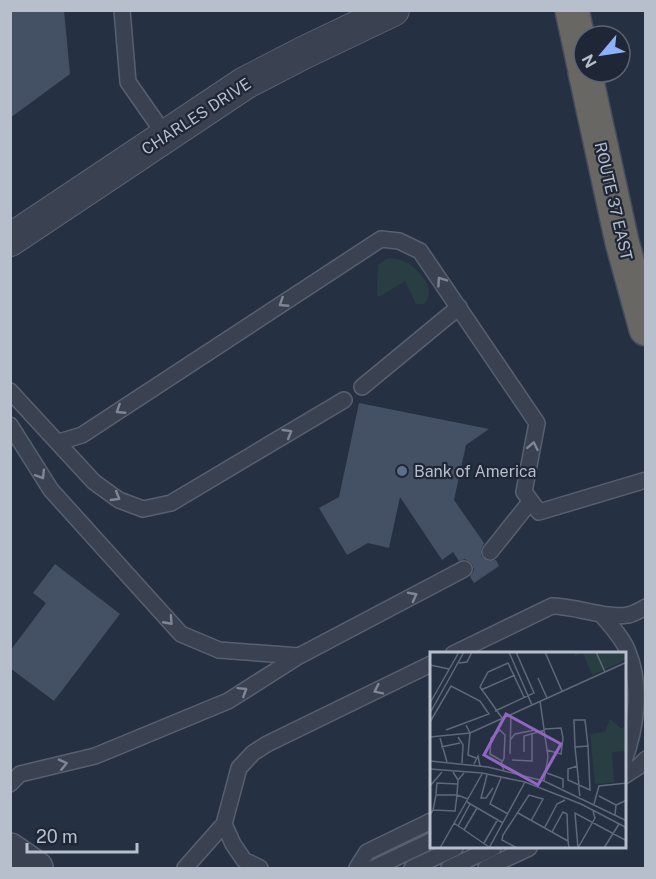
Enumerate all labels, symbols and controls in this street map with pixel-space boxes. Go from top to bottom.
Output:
north arrow [572,24,632,84]
text: N [578,51,601,71]
street label: CHARLES DRIVE [138,74,254,159]
street label: ROUTE 37 EAST [591,140,636,263]
one-way arrow [437,277,448,288]
one-way arrow [279,296,290,307]
one-way arrow [116,403,127,414]
one-way arrow [282,429,292,440]
one-way arrow [526,441,539,451]
place label: Bank of America [414,462,536,481]
marker: Bank of America [395,464,409,478]
one-way arrow [34,469,46,479]
one-way arrow [110,489,120,501]
one-way arrow [407,591,418,603]
one-way arrow [162,615,173,625]
inset map [430,652,626,849]
one-way arrow [374,683,385,694]
one-way arrow [237,687,248,698]
one-way arrow [58,758,68,771]
scale bar [27,816,136,854]
text: 20 m [36,826,78,847]

